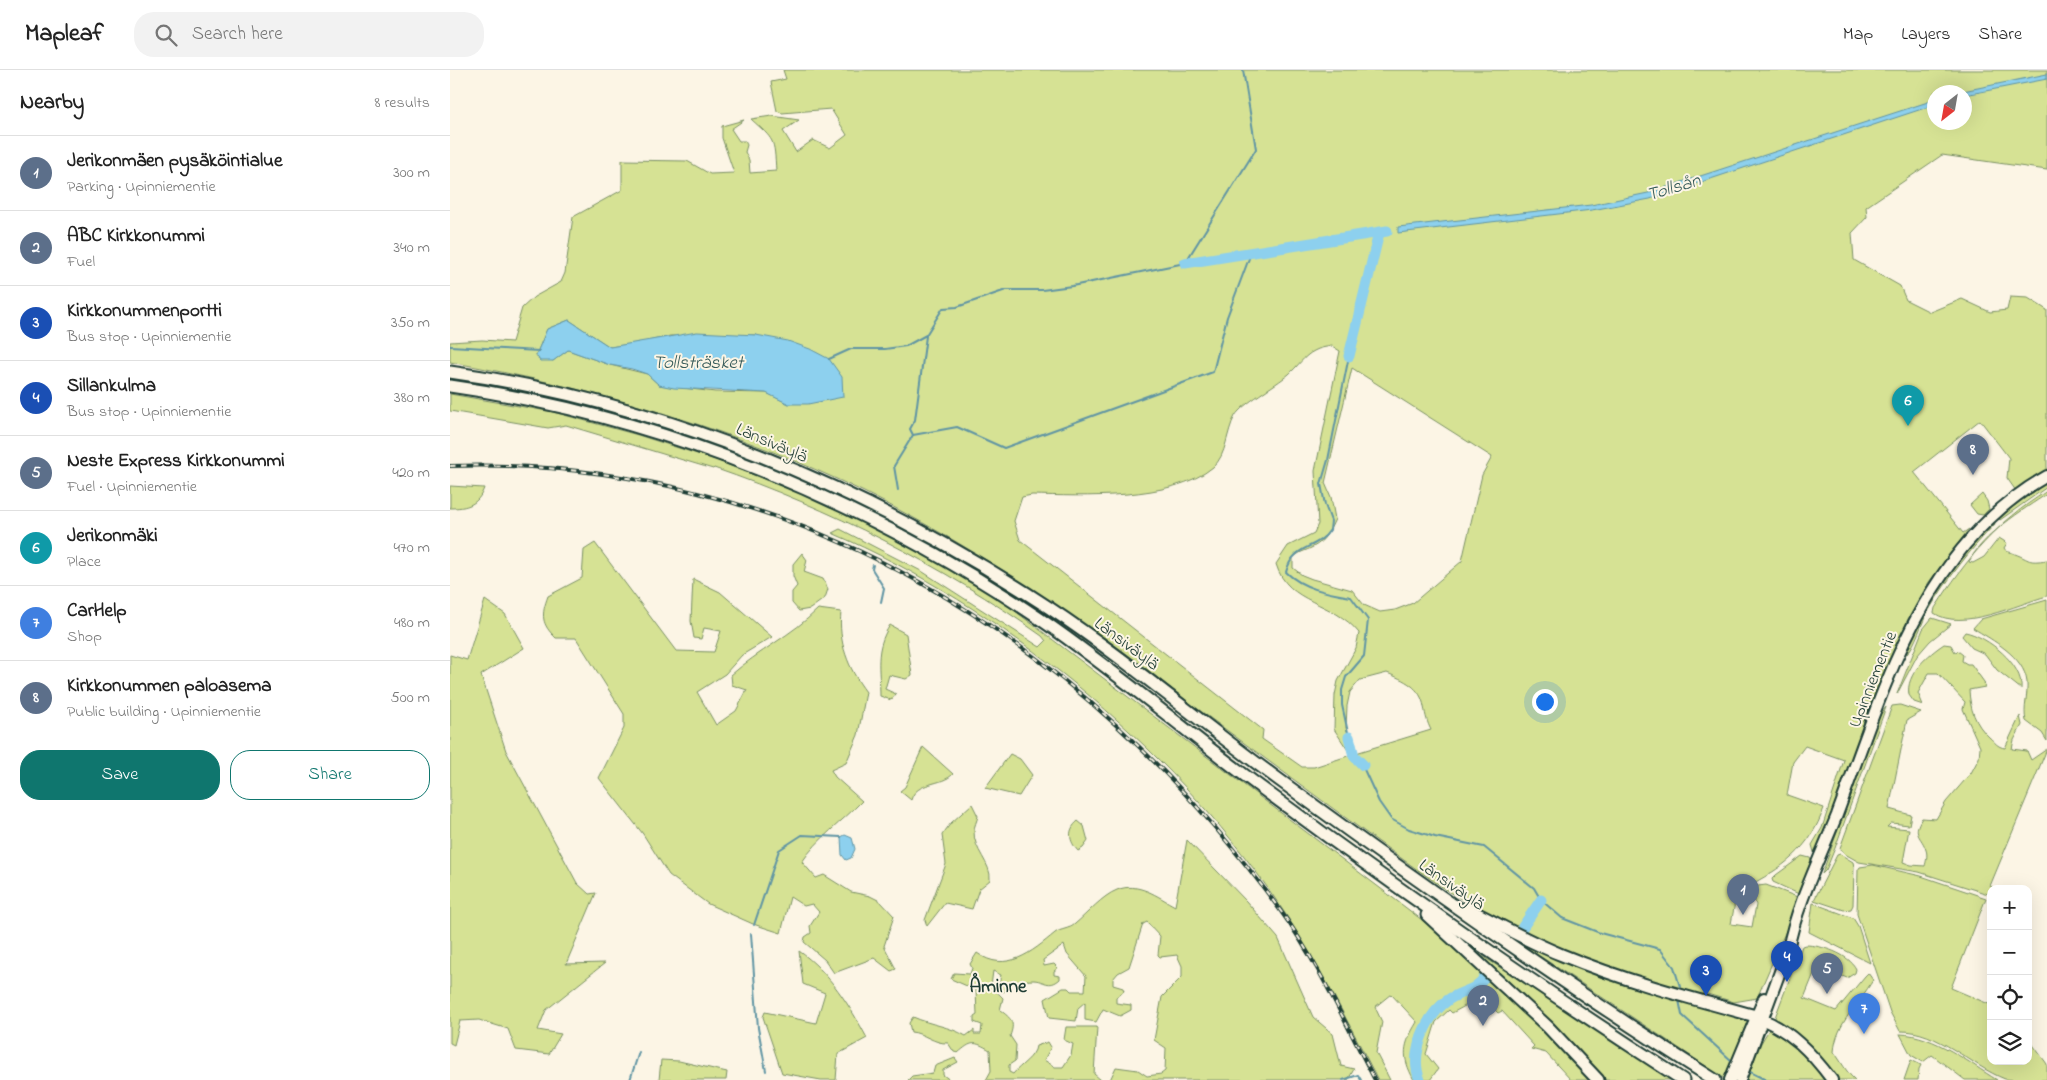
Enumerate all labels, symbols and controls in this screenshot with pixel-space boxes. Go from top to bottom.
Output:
search box [134,12,484,57]
text: Mapleaf [25,17,104,52]
icon: search [152,21,180,49]
text: Search here [192,21,283,48]
text: Map [1843,22,1873,48]
text: Layers [1901,22,1951,48]
text: Share [1979,22,2022,48]
north arrow [1927,85,1972,130]
text: Nearby [20,88,84,118]
text: 8 results [374,91,430,115]
text: Jerikonmäen pysäköintialue [67,148,282,175]
text: 1 [33,161,39,185]
text: 300 m [393,161,430,185]
water label: Tollsån [1643,167,1705,209]
text: Parking · Upinniementie [67,175,216,199]
text: ABC Kirkkonummi [67,223,205,250]
text: 2 [32,236,40,260]
text: 340 m [393,236,430,260]
text: Fuel [67,250,95,274]
text: Kirkkonummenportti [67,298,222,325]
text: 3 [33,311,39,335]
text: 350 m [391,311,430,335]
text: Bus stop · Upinniementie [67,325,231,349]
water label: Tollsträsket [653,350,745,377]
text: Sillankulma [67,373,156,400]
pin: 6 [1892,385,1924,426]
text: 4 [33,386,39,410]
text: 380 m [394,386,430,410]
text: Bus stop · Upinniementie [67,400,231,424]
street label: Länsiväylä [732,417,811,471]
pin: 8 [1957,434,1989,475]
text: Neste Express Kirkkonummi [67,448,285,475]
text: 5 [31,461,41,485]
text: 420 m [392,461,430,485]
text: Fuel · Upinniementie [67,475,197,499]
text: Jerikonmäki [67,523,158,550]
text: 6 [32,536,40,560]
text: 470 m [393,536,430,560]
text: Place [67,550,101,574]
text: CarHelp [67,598,127,625]
text: 7 [33,611,39,635]
text: 480 m [394,611,430,635]
street label: Länsiväylä [1088,612,1164,678]
text: Shop [67,625,102,649]
street label: Upinniementie [1843,627,1905,732]
text: Kirkkonummen paloasema [67,673,271,700]
text: 8 [33,686,39,710]
text: 500 m [391,686,430,710]
your location [1532,689,1558,715]
text: Public building · Upinniementie [67,700,261,724]
button: Save [20,750,220,800]
button: Share [230,750,430,800]
street label: Länsiväylä [1413,853,1489,918]
pin: 1 [1727,874,1759,915]
map controls [1987,885,2032,1065]
button: + [1987,885,2032,930]
button: − [1987,930,2032,975]
pin: 4 [1771,941,1803,982]
pin: 5 [1811,953,1843,994]
pin: 3 [1690,955,1722,996]
district label: Åminne [969,972,1027,1001]
button: locate [1987,975,2032,1020]
pin: 2 [1467,985,1499,1026]
pin: 7 [1848,993,1880,1034]
button: layers [1987,1020,2032,1065]

